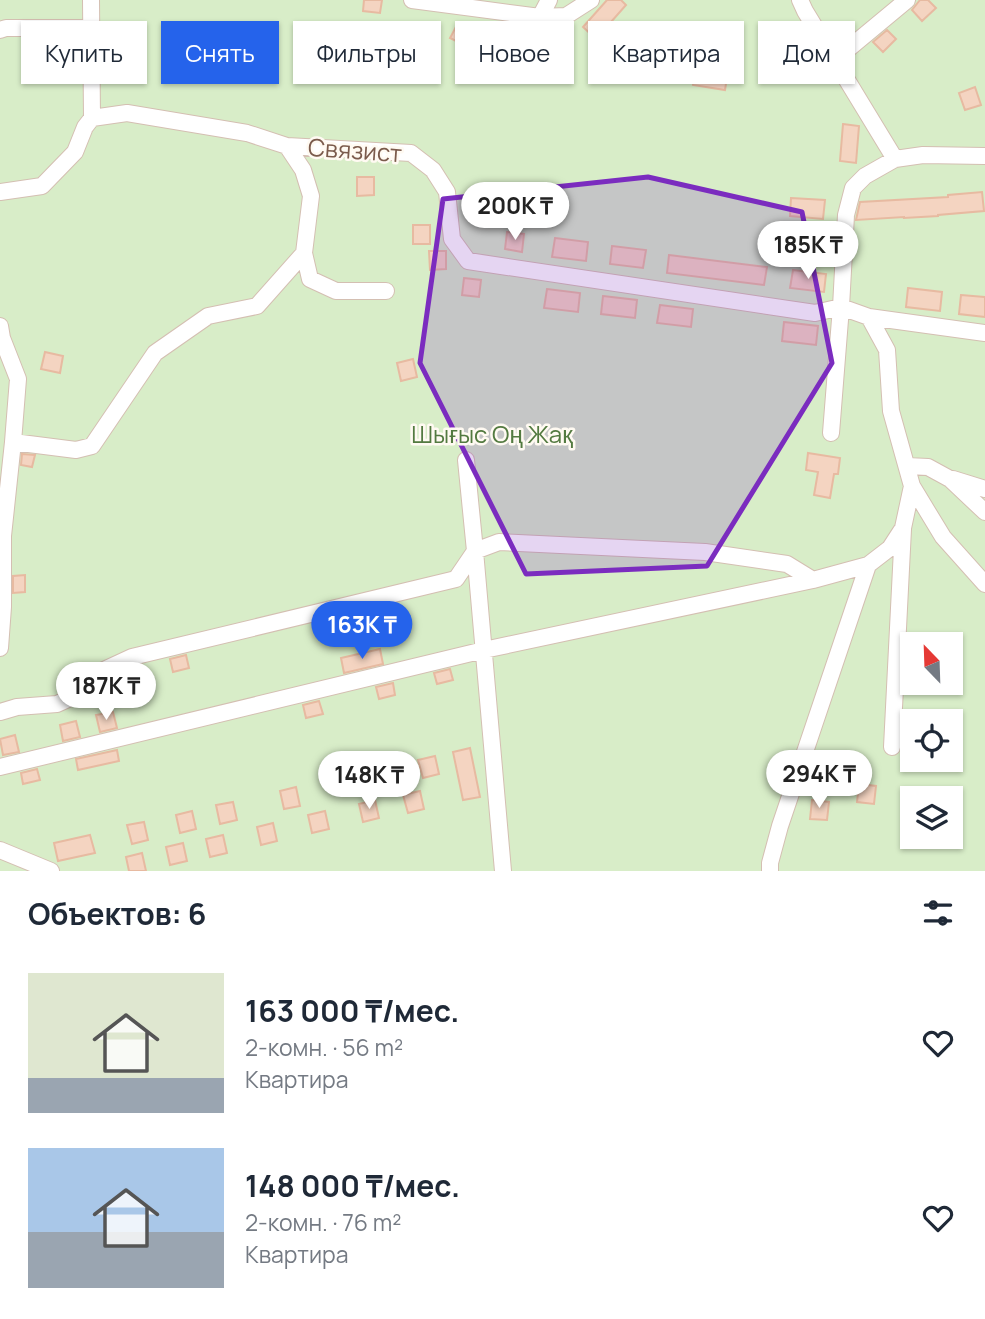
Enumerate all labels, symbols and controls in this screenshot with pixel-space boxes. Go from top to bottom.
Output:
chip: Купить [21,21,147,84]
chip: Снять [161,21,279,84]
chip: Фильтры [293,21,441,84]
chip: Новое [455,21,574,84]
chip: Квартира [588,21,744,84]
chip: Дом [758,21,855,84]
street label: Связист [307,130,403,169]
pin: 200K ₸ [458,182,572,242]
text: 200K ₸ [477,189,553,221]
pin: 185K ₸ [751,222,865,281]
text: 185K ₸ [773,228,843,260]
park label: Шығыс Оң Жақ [411,417,573,450]
pin: 163K ₸ [305,602,419,661]
text: 163K ₸ [327,608,397,640]
north arrow [900,632,962,695]
map controls [900,632,963,849]
pin: 187K ₸ [49,662,163,722]
text: 187K ₸ [72,669,140,701]
button: locate [900,709,963,772]
pin: 294K ₸ [762,750,876,810]
pin: 148K ₸ [312,752,426,811]
text: 294K ₸ [782,757,856,789]
text: 148K ₸ [334,758,404,790]
button: layers [900,786,963,849]
text: Объектов: 6 [28,893,206,934]
icon: filters [919,894,957,932]
text: 163 000 ₸/мес. [245,990,459,1031]
icon: home [84,1001,168,1085]
icon: heart [919,1024,957,1062]
text: 2-комн. · 56 m² [245,1031,403,1063]
text: Квартира [245,1063,349,1095]
text: 148 000 ₸/мес. [245,1165,460,1206]
icon: home [84,1176,168,1260]
icon: heart [919,1199,957,1237]
text: 2-комн. · 76 m² [245,1206,401,1238]
text: Квартира [245,1238,349,1270]

